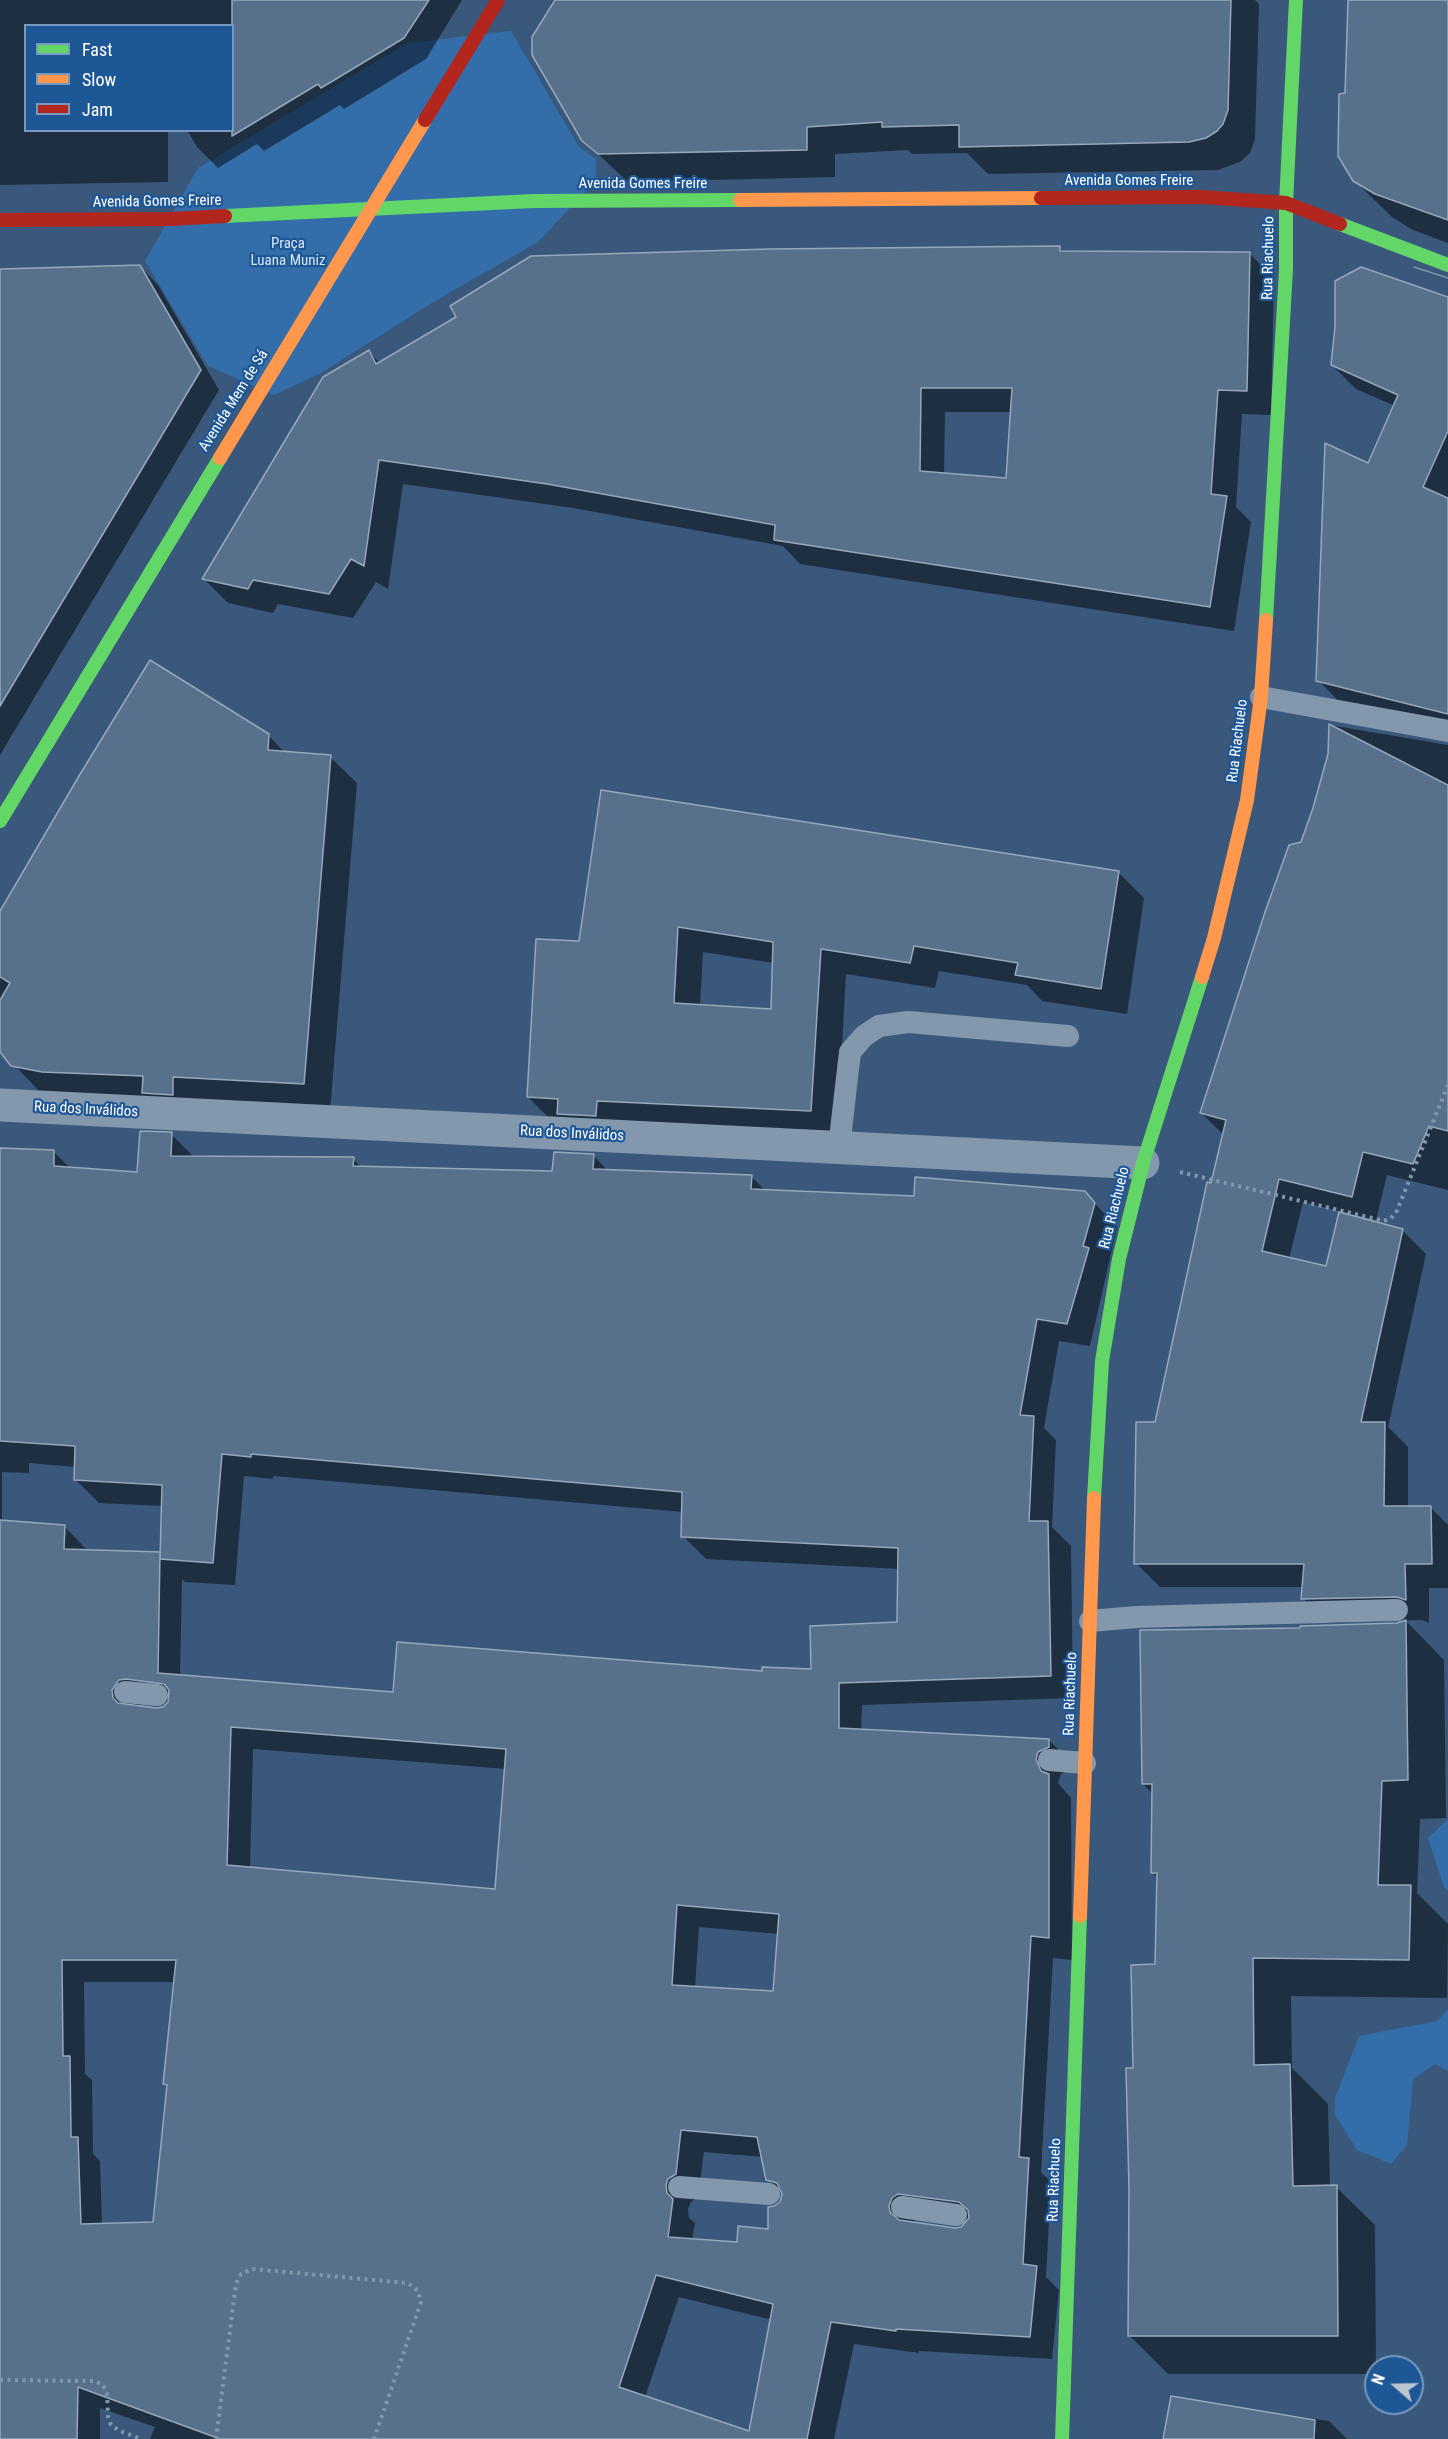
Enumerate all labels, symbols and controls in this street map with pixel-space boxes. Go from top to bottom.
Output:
legend [24,24,234,132]
text: Fast [82,39,113,60]
text: Slow [82,69,116,90]
text: Jam [82,99,113,120]
street label: Avenida Gomes Freire [1065,172,1193,190]
street label: Avenida Gomes Freire [579,175,707,193]
street label: Avenida Gomes Freire [92,192,222,212]
street label: Rua Riachuelo [1259,216,1279,300]
park label: Praça Luana Muniz [250,235,326,270]
street label: Avenida Mem de Sá [196,347,272,455]
street label: Rua Riachuelo [1224,698,1252,784]
street label: Rua dos Inválidos [33,1098,139,1122]
street label: Rua dos Inválidos [519,1122,625,1146]
street label: Rua Riachuelo [1096,1165,1134,1251]
street label: Rua Riachuelo [1061,1652,1081,1736]
street label: Rua Riachuelo [1045,2138,1065,2222]
north arrow [1364,2355,1424,2415]
text: N [1368,2372,1389,2387]

